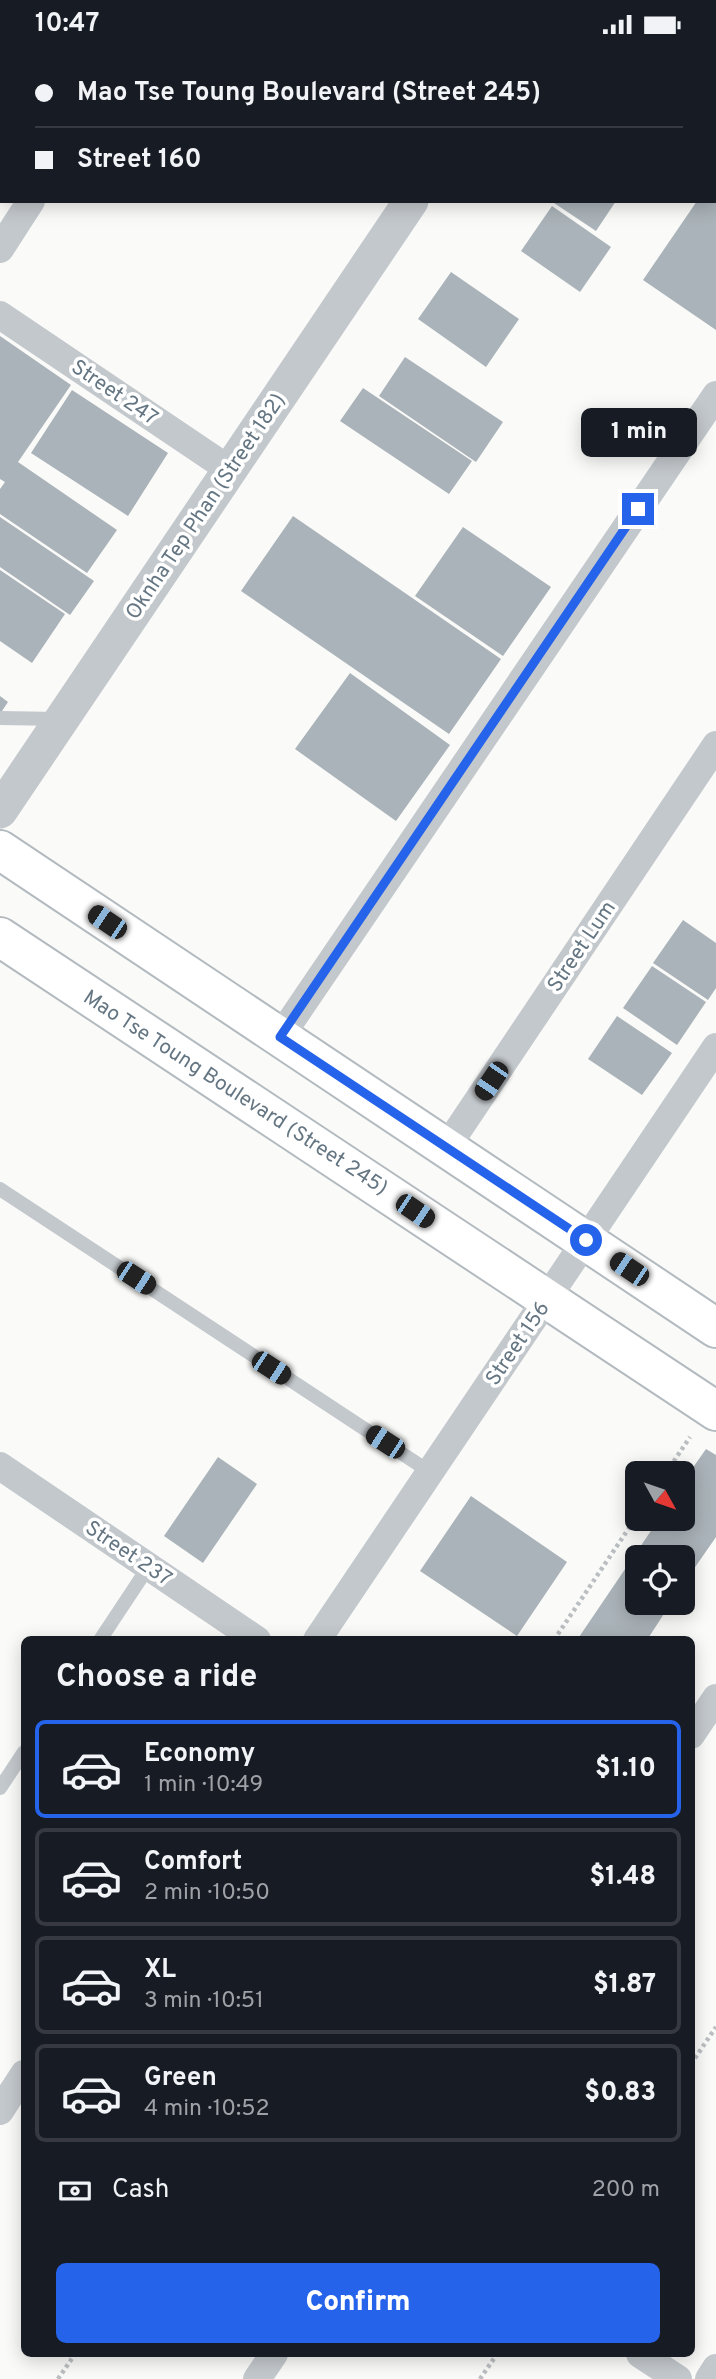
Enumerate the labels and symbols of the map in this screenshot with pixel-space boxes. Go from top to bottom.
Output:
street label: Street 247 [65,354,163,432]
street label: Oknha Tep Phan (Street 182) [120,388,292,625]
callout: 1 min [580,407,696,456]
route end [622,493,654,525]
street label: Street Lum [542,896,623,998]
car [84,902,131,942]
street label: Mao Tse Toung Boulevard (Street 245) [78,984,393,1202]
car [471,1058,512,1104]
car [392,1191,439,1231]
route start [570,1224,602,1256]
car [606,1249,653,1289]
car [113,1258,160,1298]
street label: Street 156 [480,1296,556,1391]
car [248,1348,295,1388]
car [362,1422,409,1462]
north arrow [625,1461,695,1531]
street label: Street 237 [80,1515,177,1593]

